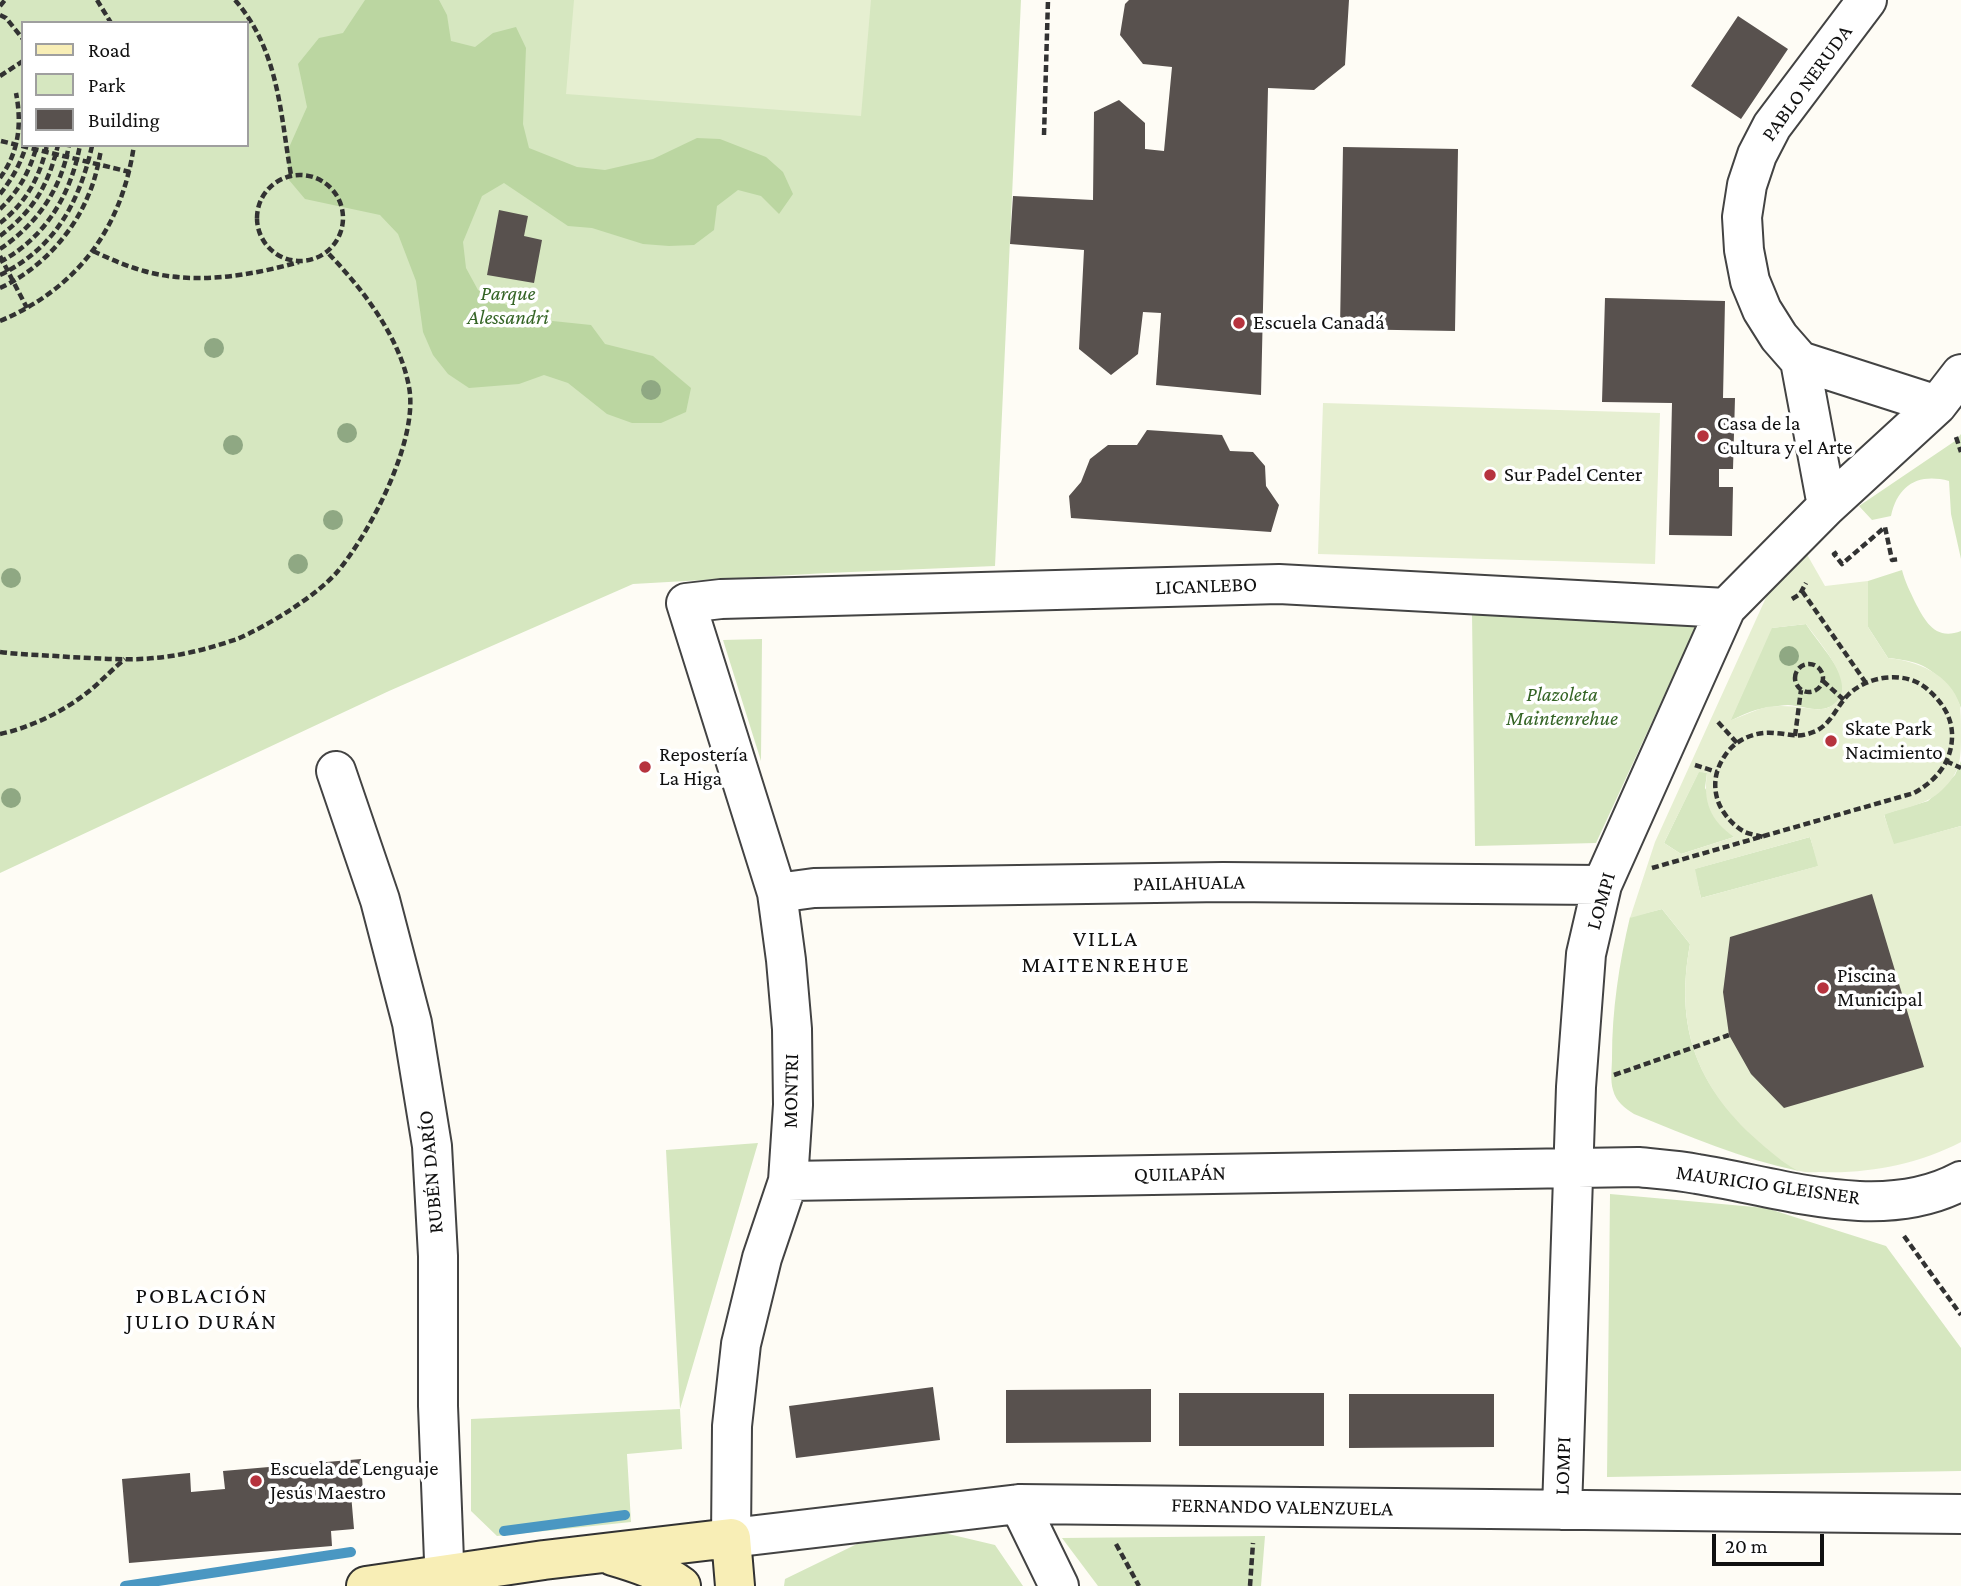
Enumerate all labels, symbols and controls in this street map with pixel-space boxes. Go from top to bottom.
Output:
street label: PABLO NERUDA [1756,20,1858,146]
legend [21,21,248,147]
text: Road [88,38,131,62]
text: Park [88,73,125,97]
text: Building [88,108,160,132]
park label: Parque Alessandri [467,281,549,331]
place label: Escuela Canadá [1253,310,1385,336]
marker: Escuela Canadá [1231,315,1247,331]
place label: Casa de la Cultura y el Arte [1717,411,1852,461]
marker: Casa de la Cultura y el Arte [1695,428,1711,444]
place label: Sur Padel Center [1504,462,1642,488]
marker: Sur Padel Center [1482,467,1498,483]
street label: LICANLEBO [1154,572,1258,600]
park label: Plazoleta Maintenrehue [1506,682,1618,732]
place label: Skate Park Nacimiento [1845,716,1943,766]
marker: Skate Park Nacimiento [1823,733,1839,749]
place label: Repostería La Higa [659,742,748,792]
marker: Repostería La Higa [637,759,653,775]
street label: PAILAHUALA [1133,869,1245,897]
street label: LOMPI [1581,869,1621,933]
district label: VILLA MAITENREHUE [1023,925,1189,979]
place label: Piscina Municipal [1837,963,1923,1013]
marker: Piscina Municipal [1815,980,1831,996]
street label: MONTRI [778,1053,804,1129]
street label: RUBÉN DARÍO [413,1109,449,1235]
street label: MAURICIO GLEISNER [1674,1160,1862,1210]
street label: QUILAPÁN [1134,1161,1226,1187]
district label: POBLACIÓN JULIO DURÁN [127,1282,277,1336]
street label: LOMPI [1549,1436,1577,1496]
place label: Escuela de Lenguaje Jesús Maestro [270,1456,438,1506]
marker: Escuela de Lenguaje Jesús Maestro [248,1473,264,1489]
street label: FERNANDO VALENZUELA [1171,1492,1393,1522]
scale bar [1716,1520,1828,1564]
text: 20 m [1725,1534,1768,1558]

